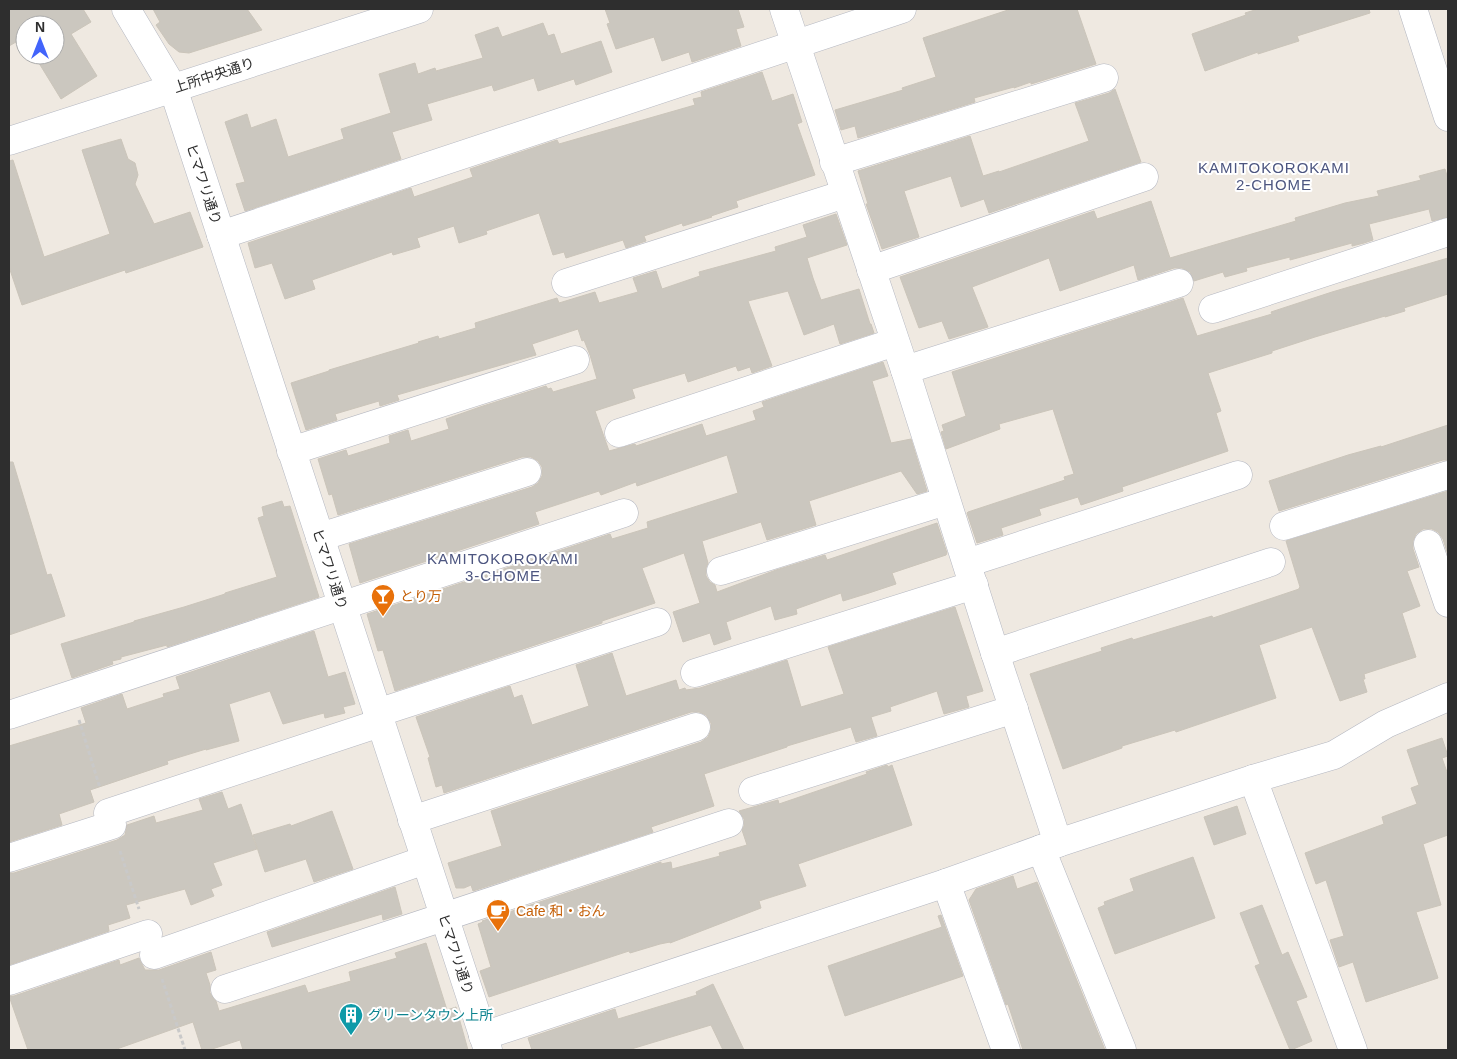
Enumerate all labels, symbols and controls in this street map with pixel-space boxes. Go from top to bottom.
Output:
north arrow [15,15,65,65]
text: N [35,19,45,35]
street label: 上所中央通り [172,54,256,96]
street label: ヒマワリ通り [183,142,225,226]
district label: KAMITOKOROKAMI 2-CHOME [1198,159,1350,193]
street label: ヒマワリ通り [309,527,351,611]
district label: KAMITOKOROKAMI 3-CHOME [427,550,579,584]
bar icon: とり万 [370,583,396,617]
place label: とり万 [400,588,442,604]
cafe icon: Cafe 和・おん [485,898,511,932]
place label: Cafe 和・おん [516,903,605,919]
street label: ヒマワリ通り [435,912,477,996]
building icon: グリーンタウン上所 [338,1002,364,1036]
place label: グリーンタウン上所 [368,1007,493,1023]

